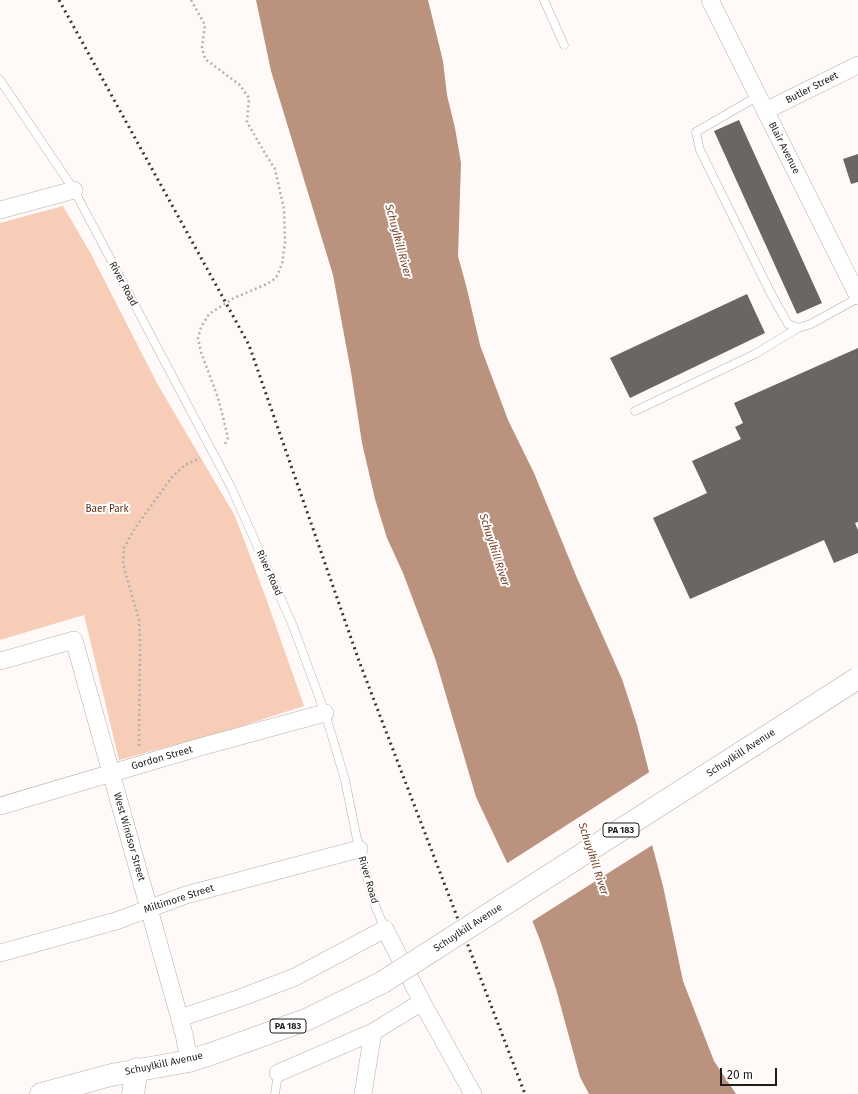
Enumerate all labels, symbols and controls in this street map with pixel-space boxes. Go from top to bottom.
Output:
street label: Butler Street [784,70,840,106]
street label: Blair Avenue [766,120,802,176]
water label: Schuylkill River [382,203,414,279]
street label: River Road [106,260,140,308]
park label: Baer Park [85,503,129,515]
water label: Schuylkill River [476,512,512,588]
street label: River Road [254,548,284,598]
street label: Schuylkill Avenue [704,726,778,780]
street label: Gordon Street [130,744,194,772]
street label: West Windsor Street [111,791,147,883]
water label: Schuylkill River [575,821,611,897]
road number: PA 183 [603,823,639,837]
street label: River Road [356,855,380,905]
street label: Miltimore Street [142,882,216,916]
street label: Schuylkill Avenue [431,901,505,955]
road number: PA 183 [270,1019,306,1033]
street label: Schuylkill Avenue [124,1050,204,1078]
scale bar [722,1060,779,1086]
text: 20 m [727,1068,753,1082]

